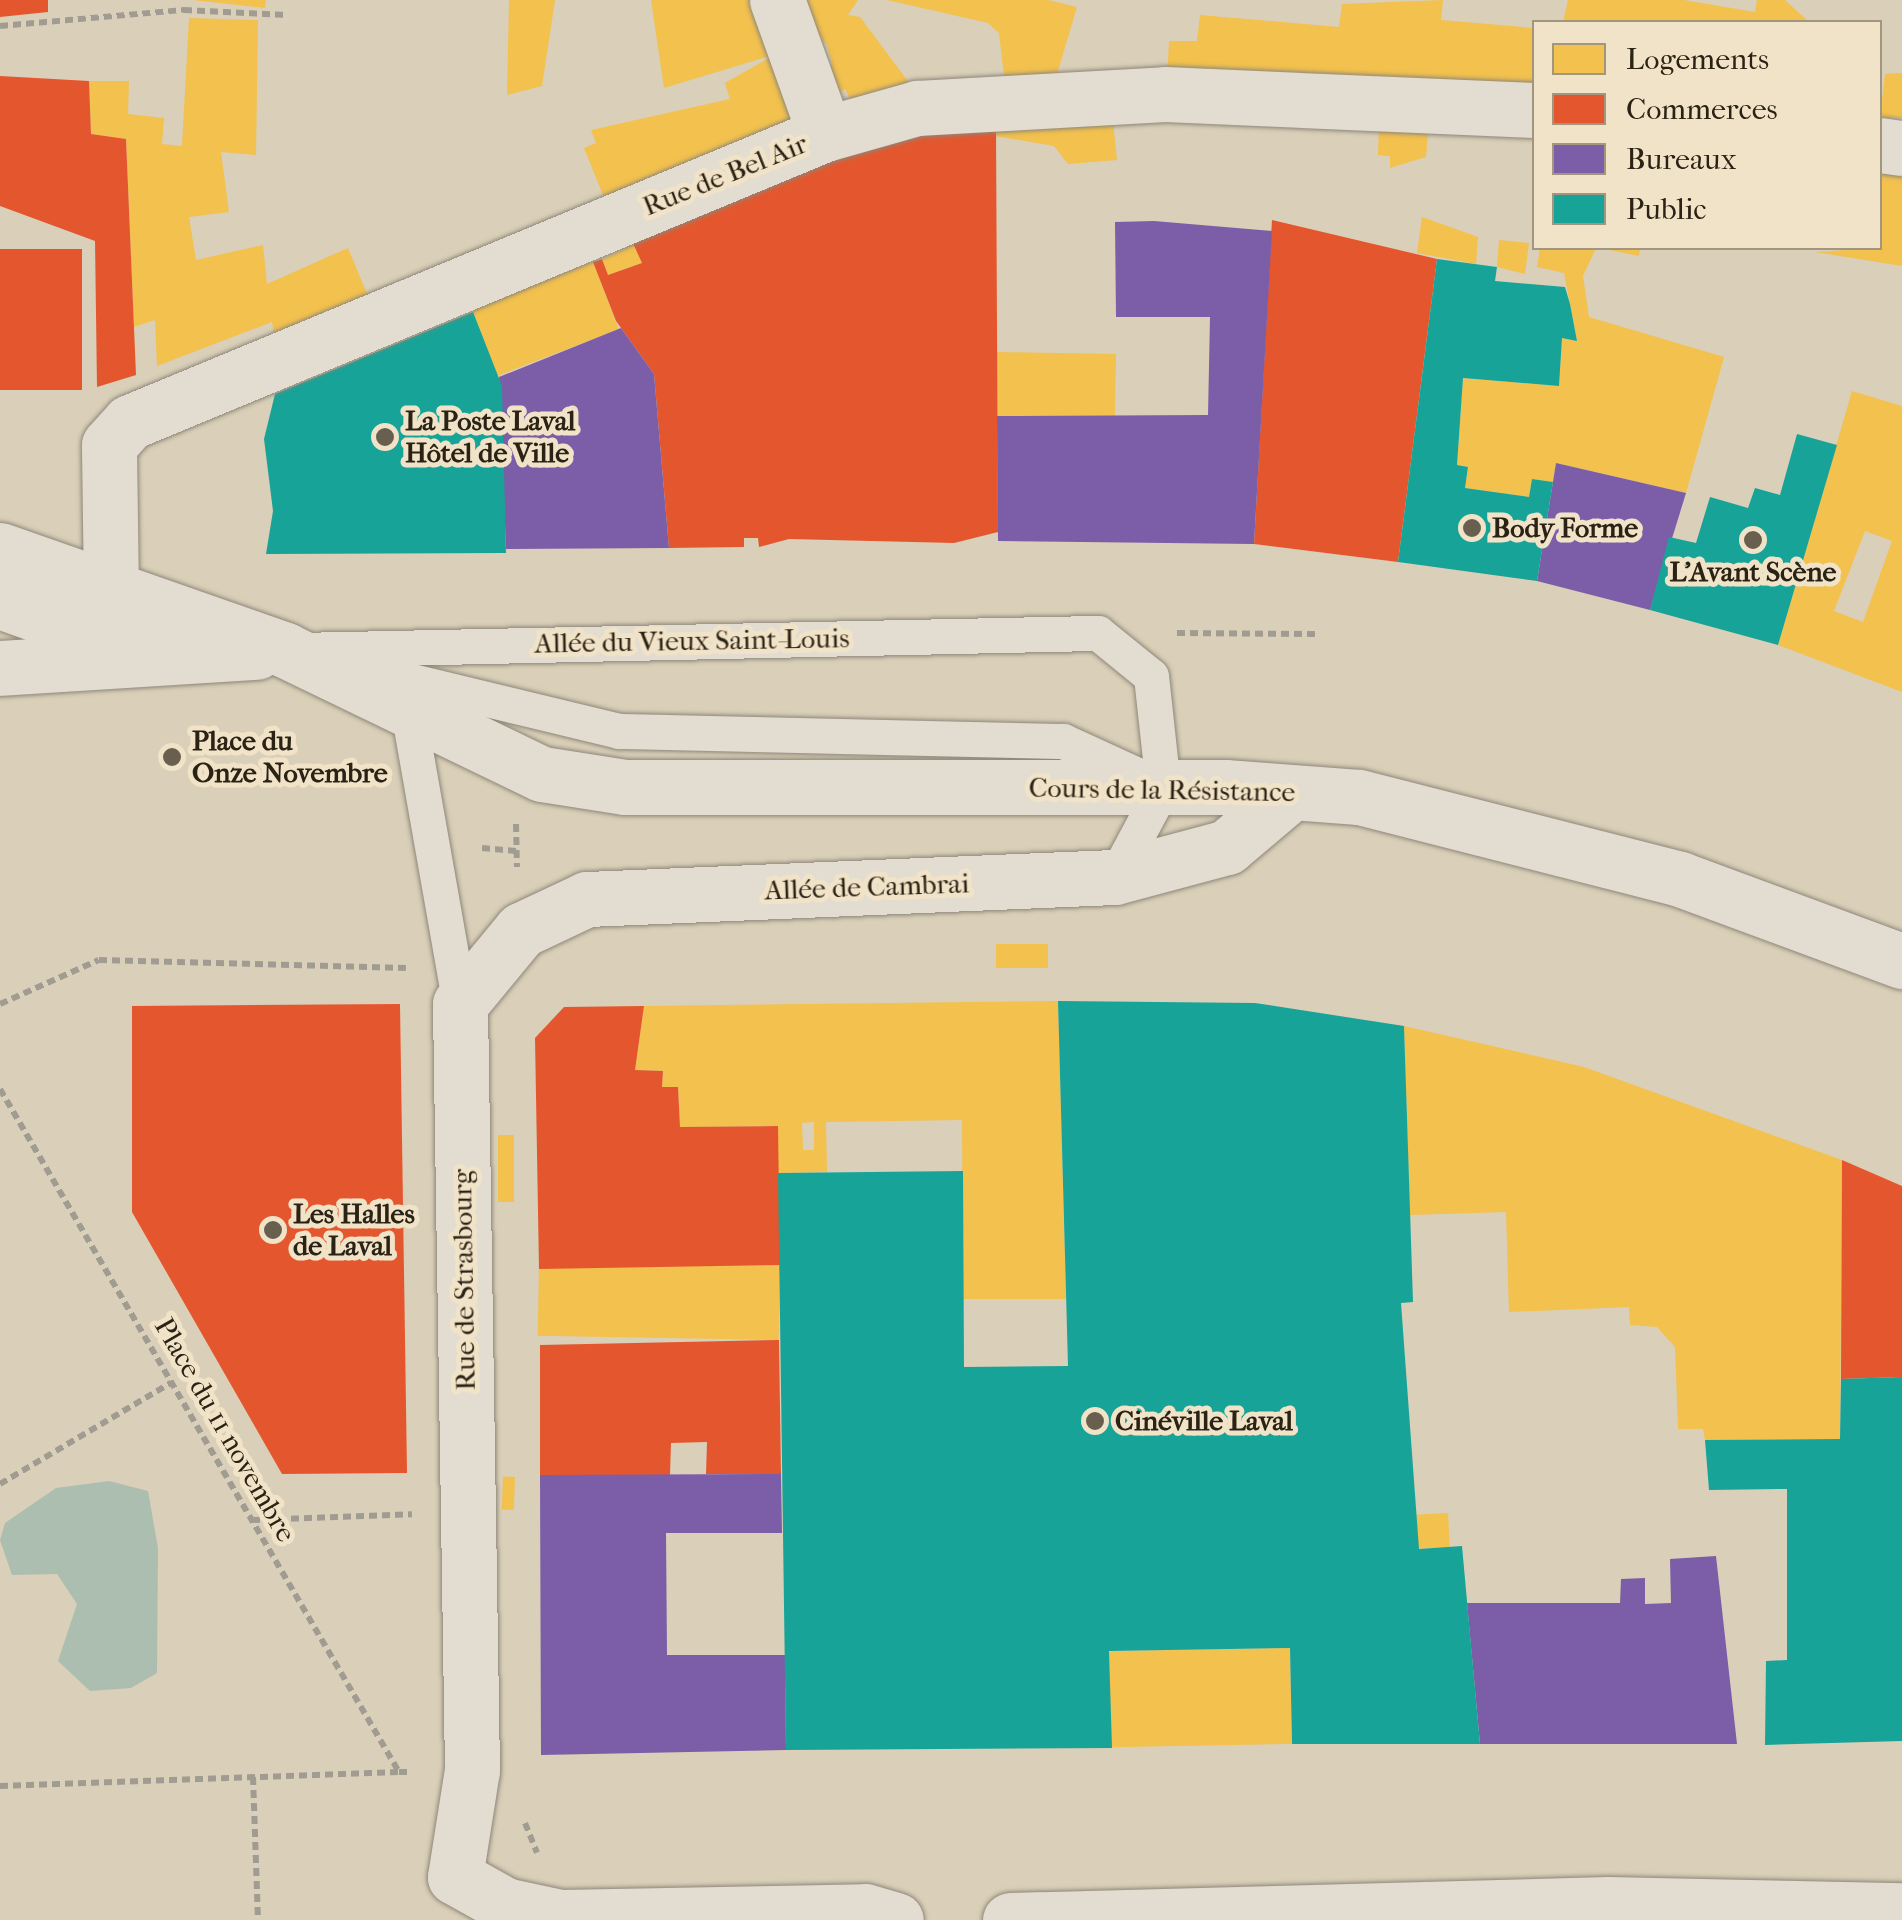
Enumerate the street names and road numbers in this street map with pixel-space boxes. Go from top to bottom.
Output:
street label: Rue de Bel Air [638,127,812,223]
street label: Allée du Vieux Saint-Louis [534,621,850,661]
street label: Cours de la Résistance [1028,771,1296,809]
street label: Allée de Cambrai [764,867,970,907]
street label: Rue de Strasbourg [445,1169,483,1391]
street label: Place du 11 novembre [147,1312,303,1548]

